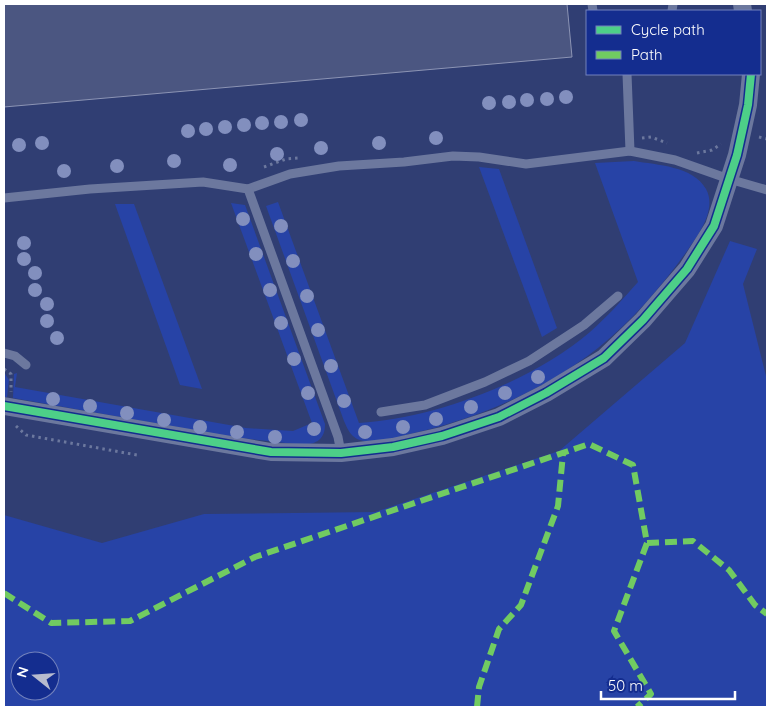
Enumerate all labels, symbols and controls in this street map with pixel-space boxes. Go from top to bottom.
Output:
legend [586,10,761,75]
text: Cycle path [631,20,705,39]
text: Path [631,45,663,64]
north arrow [10,651,60,701]
text: N [12,665,33,680]
scale bar [601,668,735,700]
text: 50 m [608,676,643,695]

